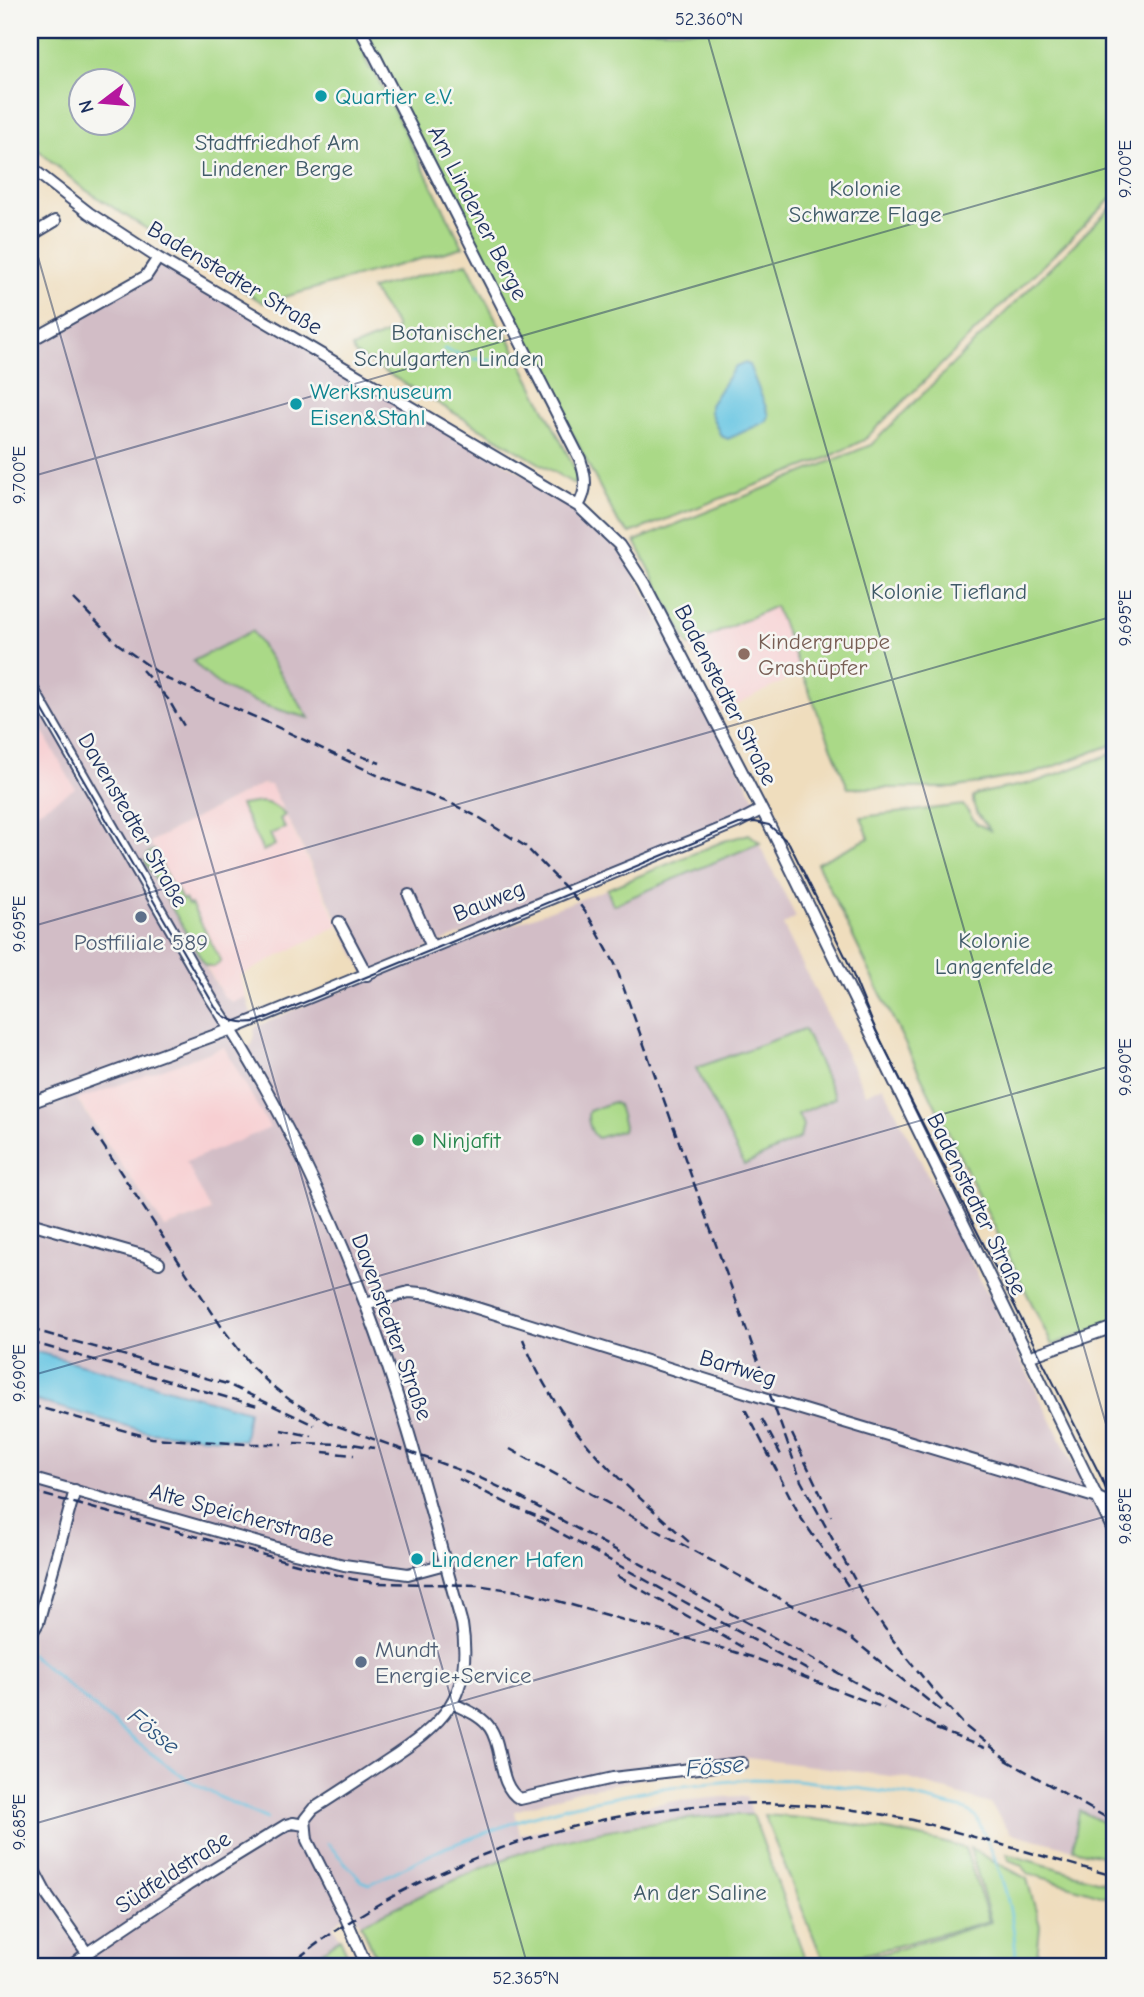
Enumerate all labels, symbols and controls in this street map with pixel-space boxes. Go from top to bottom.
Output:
text: 52.360°N [675,9,743,30]
north arrow [66,66,136,136]
place label: Quartier e.V. [335,83,453,110]
marker: Quartier e.V. [313,88,329,104]
text: N [74,97,99,115]
street label: Am Lindener Berge [422,121,534,305]
park label: Stadtfriedhof Am Lindener Berge [195,129,359,182]
text: 9.700°E [1115,140,1136,198]
park label: Kolonie Schwarze Flage [789,175,942,228]
street label: Badenstedter Straße [143,215,327,341]
park label: Botanischer Schulgarten Linden [354,319,544,372]
place label: Werksmuseum Eisen&Stahl [310,378,452,431]
marker: Werksmuseum Eisen&Stahl [288,396,304,412]
text: 9.700°E [9,446,30,504]
park label: Kolonie Tiefland [871,578,1027,605]
text: 9.695°E [1115,590,1136,646]
street label: Badenstedter Straße [669,600,783,790]
place label: Kindergruppe Grashüpfer [758,628,890,681]
marker: Kindergruppe Grashüpfer [736,646,752,662]
street label: Davenstedter Straße [72,728,194,912]
street label: Bauweg [449,874,529,928]
text: 9.695°E [9,896,30,952]
marker: Postfiliale 589 [133,909,149,925]
park label: Kolonie Langenfelde [935,927,1053,980]
place label: Postfiliale 589 [74,929,208,956]
text: 9.690°E [1115,1038,1136,1096]
street label: Badenstedter Straße [921,1108,1033,1300]
place label: Ninjafit [432,1127,502,1154]
marker: Ninjafit [410,1132,426,1148]
street label: Davenstedter Straße [346,1230,438,1424]
text: 9.690°E [9,1344,30,1402]
street label: Bartweg [696,1344,780,1392]
street label: Alte Speicherstraße [147,1477,337,1553]
text: 9.685°E [1115,1488,1136,1544]
place label: Lindener Hafen [431,1546,584,1573]
marker: Lindener Hafen [409,1551,425,1567]
place label: Mundt Energie+Service [375,1636,532,1689]
marker: Mundt Energie+Service [353,1654,369,1670]
water label: Fösse [122,1702,186,1760]
water label: Fösse [685,1750,745,1782]
text: 9.685°E [9,1794,30,1850]
street label: Südfeldstraße [110,1825,236,1919]
park label: An der Saline [633,1879,767,1906]
text: 52.365°N [493,1968,559,1989]

